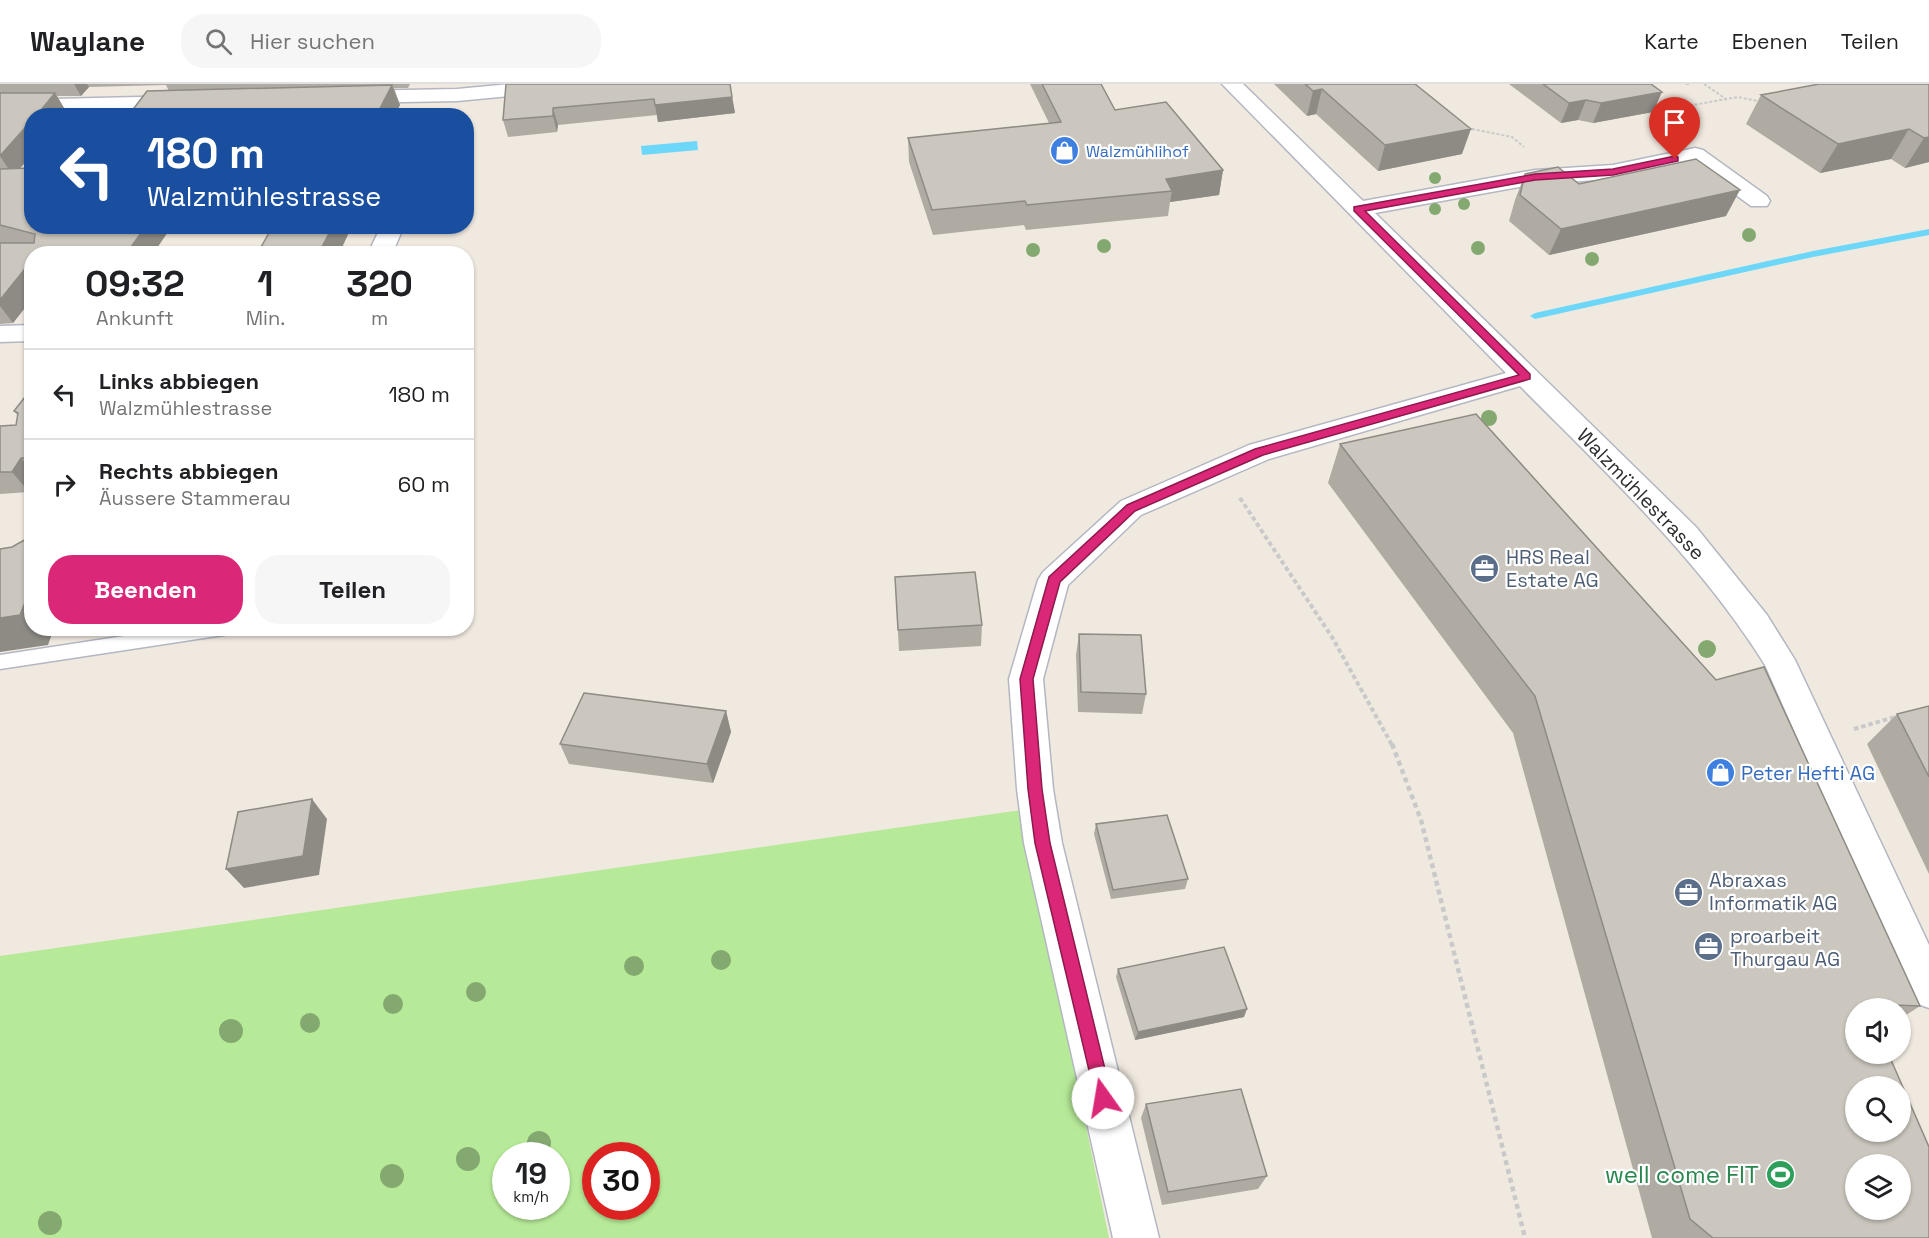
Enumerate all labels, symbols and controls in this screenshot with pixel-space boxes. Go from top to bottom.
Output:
search box [181,14,601,68]
text: Waylane [30,23,145,59]
icon: search [202,25,235,58]
text: Hier suchen [250,27,375,55]
text: Karte [1644,28,1699,55]
text: Ebenen [1732,28,1808,55]
text: Teilen [1841,28,1899,55]
pin [1649,97,1700,159]
icon: arrive [1658,106,1691,139]
text: 180 m [147,127,265,180]
icon: left [48,132,126,210]
shop icon: Walzmühlihof [1049,135,1081,167]
place label: Walzmühlihof [1086,141,1189,162]
text: Walzmühlestrasse [147,179,381,214]
text: 09:32 [85,261,185,307]
text: 1 [257,261,274,307]
text: 320 [346,261,413,307]
text: Ankunft [96,305,174,331]
text: Min. [246,305,285,331]
text: m [371,305,388,331]
text: Links abbiegen [99,367,259,395]
icon: left [48,378,81,411]
text: 180 m [388,380,450,408]
text: Walzmühlestrasse [99,395,272,421]
street label: Walzmühlestrasse [1571,423,1711,565]
text: Rechts abbiegen [99,457,279,485]
icon: right [48,468,81,501]
text: 60 m [398,470,450,498]
text: Äussere Stammerau [99,485,291,511]
place label: HRS Real Estate AG [1506,544,1599,593]
office icon: HRS Real Estate AG [1469,553,1501,585]
button: Beenden [48,555,243,624]
button: Teilen [255,555,450,624]
shop icon: Peter Hefti AG [1704,757,1736,789]
place label: Peter Hefti AG [1741,760,1875,786]
place label: Abraxas Informatik AG [1709,867,1838,916]
office icon: Abraxas Informatik AG [1672,876,1704,908]
place label: proarbeit Thurgau AG [1730,923,1840,972]
office icon: proarbeit Thurgau AG [1693,931,1725,963]
map controls [1845,998,1911,1220]
button: sound [1845,998,1911,1064]
position arrow [1071,1066,1135,1130]
button: search [1845,1076,1911,1142]
speed limit sign: 30 [582,1142,660,1220]
text: 19 [515,1154,547,1193]
button: layers [1845,1154,1911,1220]
sports icon: well come FIT [1764,1158,1796,1190]
place label: well come FIT [1605,1159,1759,1190]
text: km/h [513,1187,549,1206]

